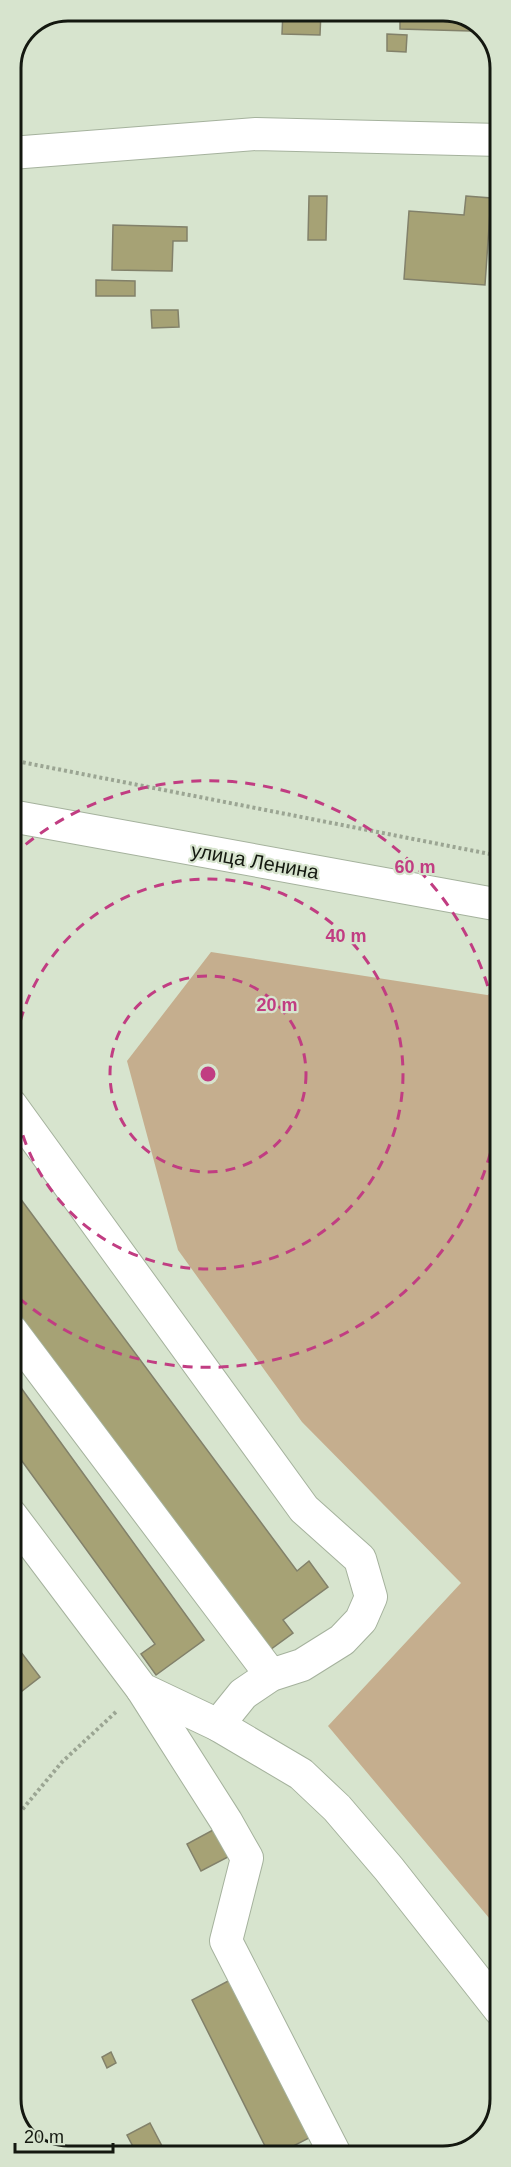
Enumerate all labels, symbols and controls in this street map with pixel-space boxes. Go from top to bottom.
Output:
street label: улица Ленина [189,839,321,883]
text: 60 m [394,857,436,877]
text: 40 m [325,926,367,946]
text: 20 m [256,995,298,1015]
centre of rings [198,1064,218,1084]
scale bar [15,2116,112,2154]
text: 20 m [24,2127,64,2147]

